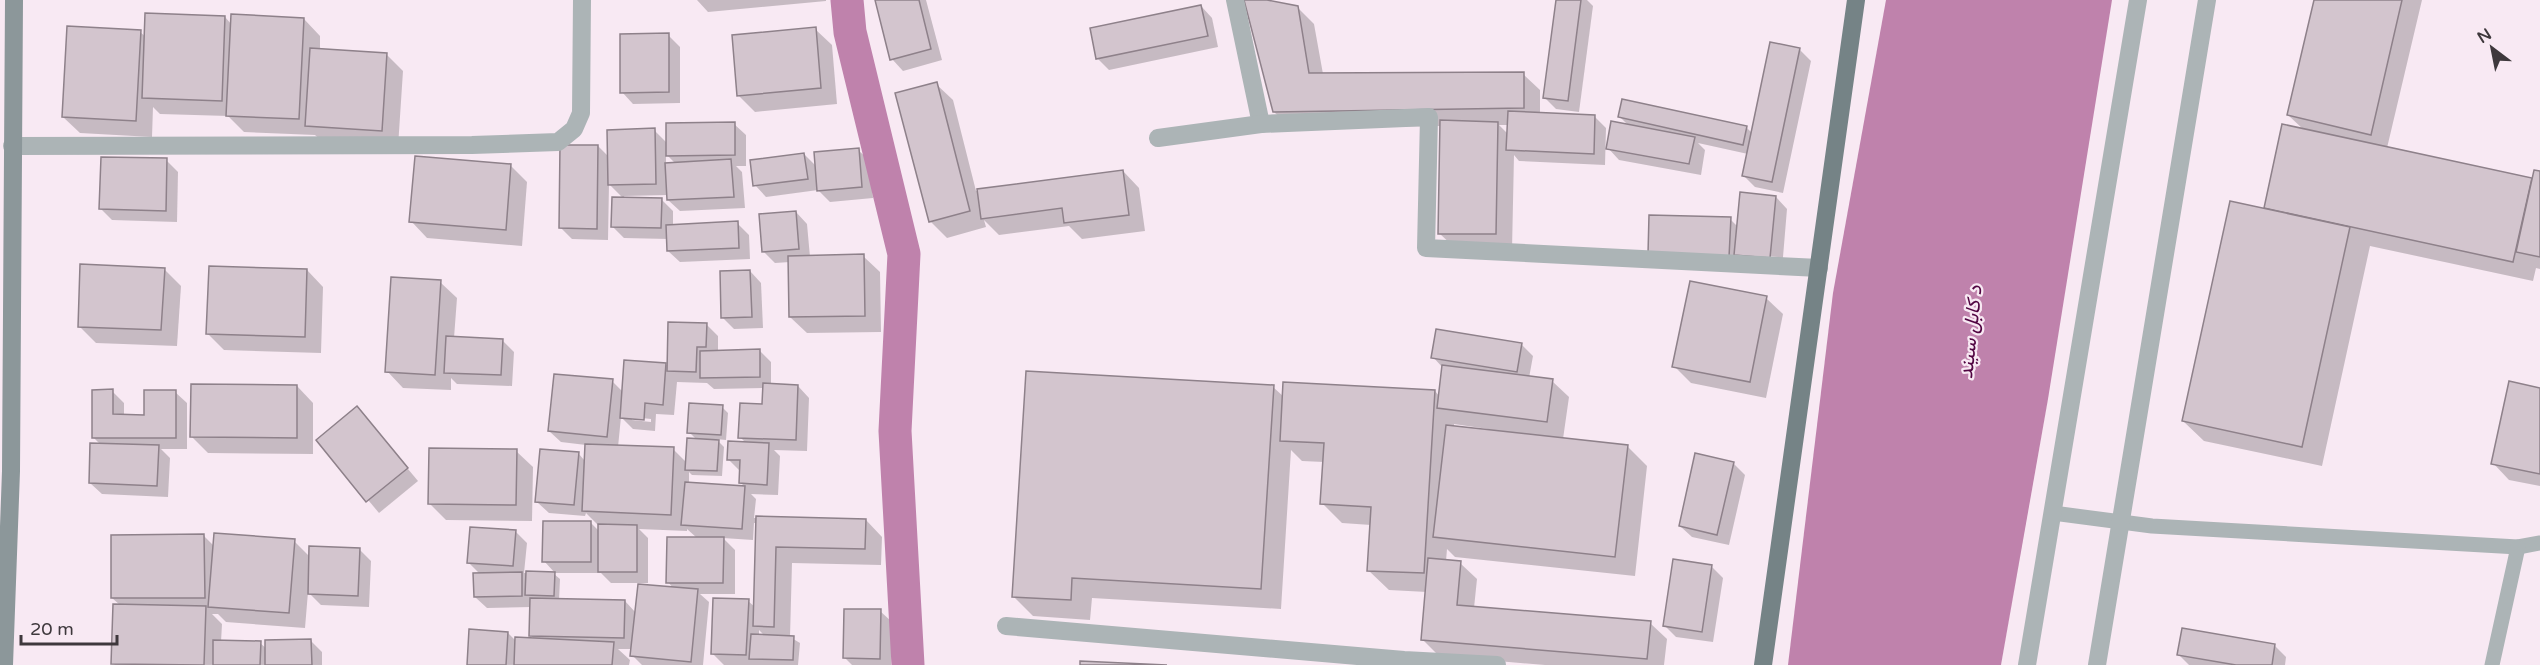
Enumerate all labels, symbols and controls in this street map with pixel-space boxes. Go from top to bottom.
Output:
north arrow [2462,18,2522,78]
text: N [2474,24,2495,48]
water label: د کابل سيند [1954,284,1988,380]
scale bar [21,608,117,646]
text: 20 m [30,618,74,640]

